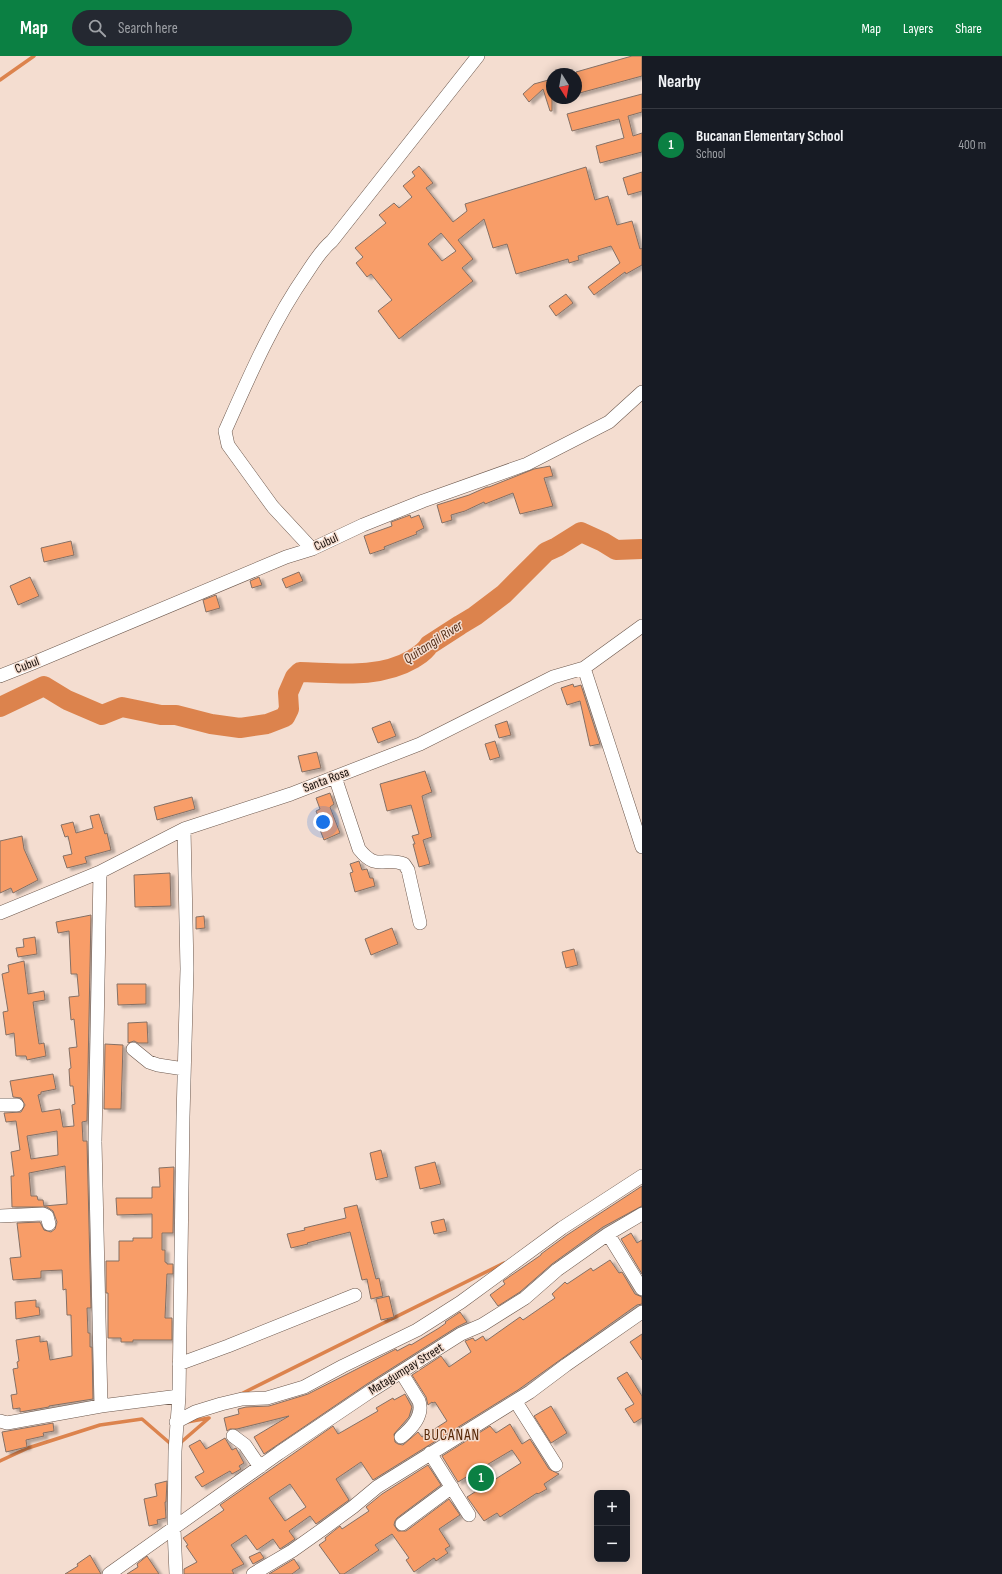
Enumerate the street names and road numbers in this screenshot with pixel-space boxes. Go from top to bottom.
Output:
street label: Cubul [311,530,341,554]
street label: Cubul [12,653,42,677]
street label: Santa Rosa [301,764,351,796]
street label: Matagumpay Street [366,1340,446,1398]

